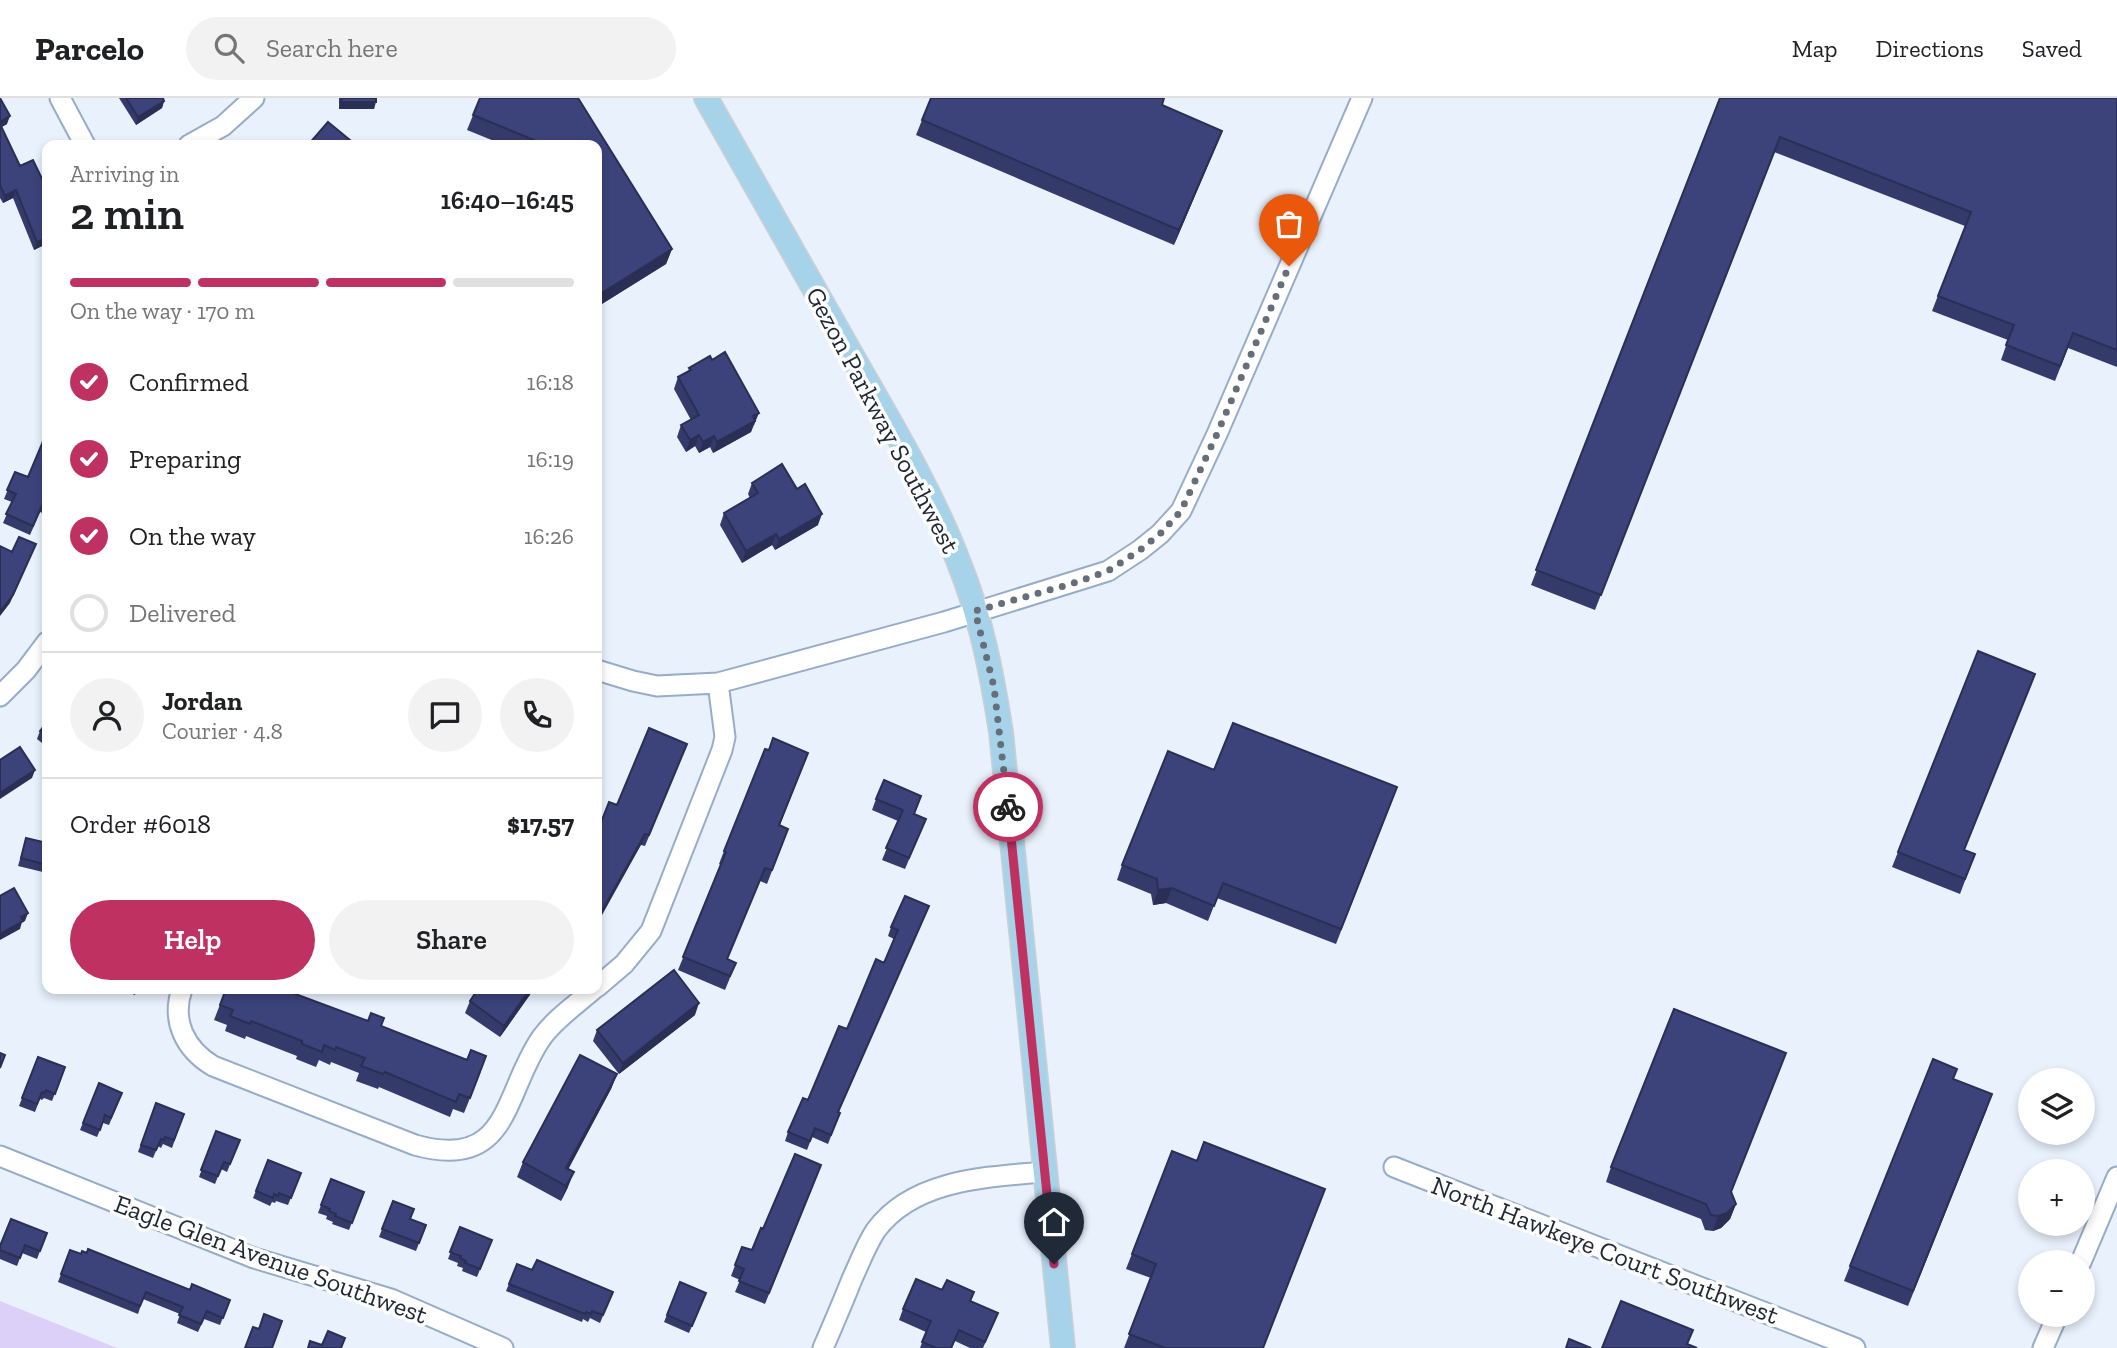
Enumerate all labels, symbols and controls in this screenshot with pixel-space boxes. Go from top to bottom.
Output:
search box [186,17,676,80]
text: Parcelo [35,29,144,68]
icon: search [210,29,248,67]
text: Search here [266,32,398,64]
text: Map [1792,34,1838,63]
text: Directions [1876,34,1984,63]
text: Saved [2022,34,2082,63]
text: Arriving in [70,160,179,188]
text: 16:40–16:45 [440,184,574,216]
text: 2 min [70,186,184,241]
pin [1259,194,1319,266]
icon: bag [1270,205,1308,243]
street label: Gezon Parkway Southwest [799,281,967,559]
text: On the way · 170 m [70,297,255,325]
icon: check [70,363,108,401]
text: Confirmed [129,366,249,398]
text: 16:18 [527,368,574,396]
icon: check [70,440,108,478]
text: Preparing [129,443,241,475]
text: 16:19 [527,445,574,473]
icon: check [70,517,108,555]
text: On the way [129,520,256,552]
text: 16:26 [524,522,574,550]
text: Delivered [129,597,236,629]
button: person [70,678,144,752]
button: chat [408,678,482,752]
button: phone [500,678,574,752]
text: Jordan [162,685,242,717]
text: Courier · 4.8 [162,717,283,745]
courier [973,772,1043,842]
icon: bike [989,788,1027,826]
text: Order #6018 [70,808,211,840]
text: $17.57 [507,808,574,840]
button: Help [70,900,315,980]
button: Share [329,900,574,980]
map controls [2018,1068,2095,1327]
button: layers [2018,1068,2095,1145]
button: + [2018,1159,2095,1236]
street label: North Hawkeye Court Southwest [1427,1169,1783,1331]
street label: Eagle Glen Avenue Southwest [110,1187,432,1331]
pin [1024,1192,1084,1264]
icon: home [1035,1203,1073,1241]
button: − [2018,1250,2095,1327]

